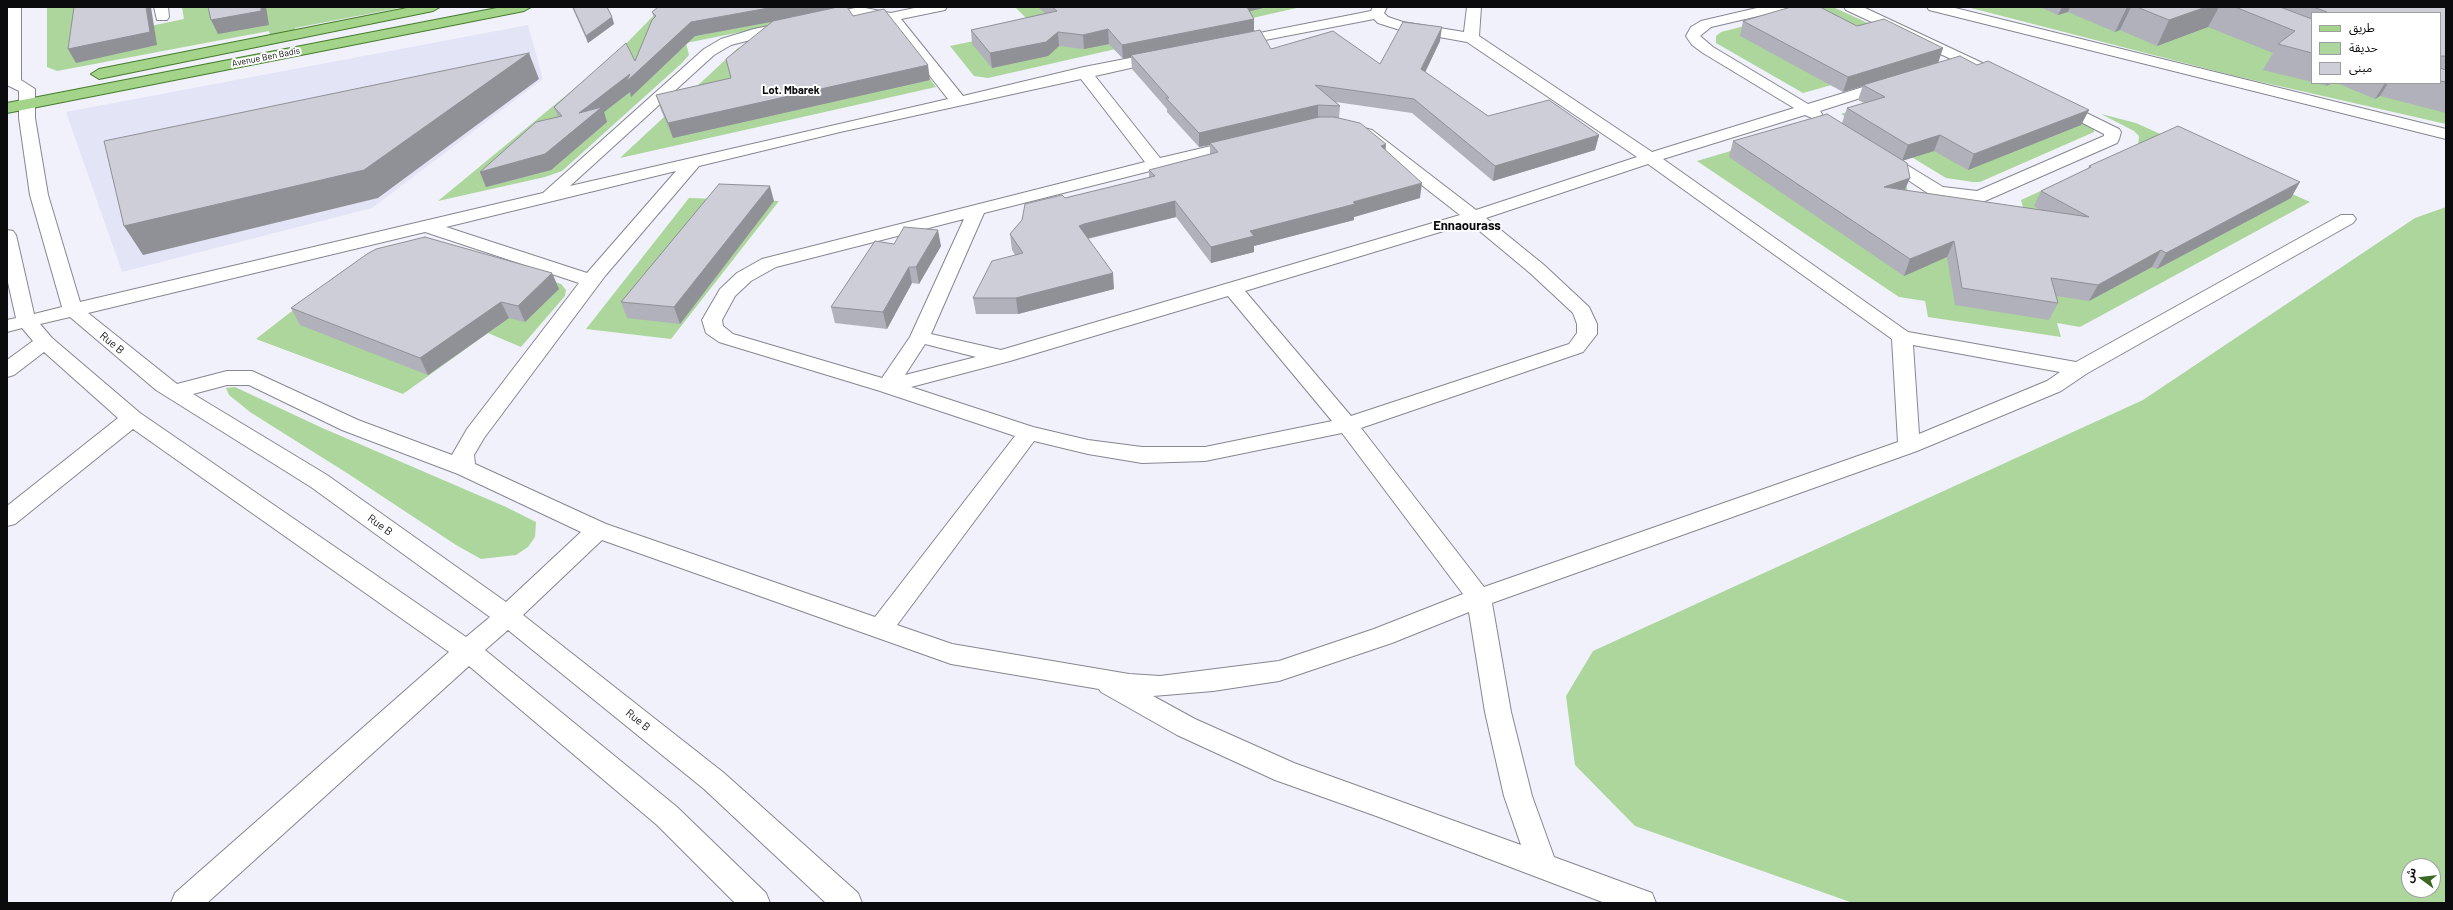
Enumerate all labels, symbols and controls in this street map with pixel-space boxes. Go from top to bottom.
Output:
legend [2311,12,2441,84]
text: طريق [2349,20,2375,34]
text: حديقة [2349,40,2378,54]
street label: Avenue Ben Badis [231,45,301,69]
text: مبنى [2349,60,2372,74]
district label: Lot. Mbarek [762,83,820,97]
district label: Ennaourass [1433,218,1501,234]
street label: Rue B [97,329,127,357]
street label: Rue B [365,512,395,538]
street label: Rue B [623,706,653,734]
north arrow [2401,858,2441,898]
text: ش [2402,866,2418,884]

